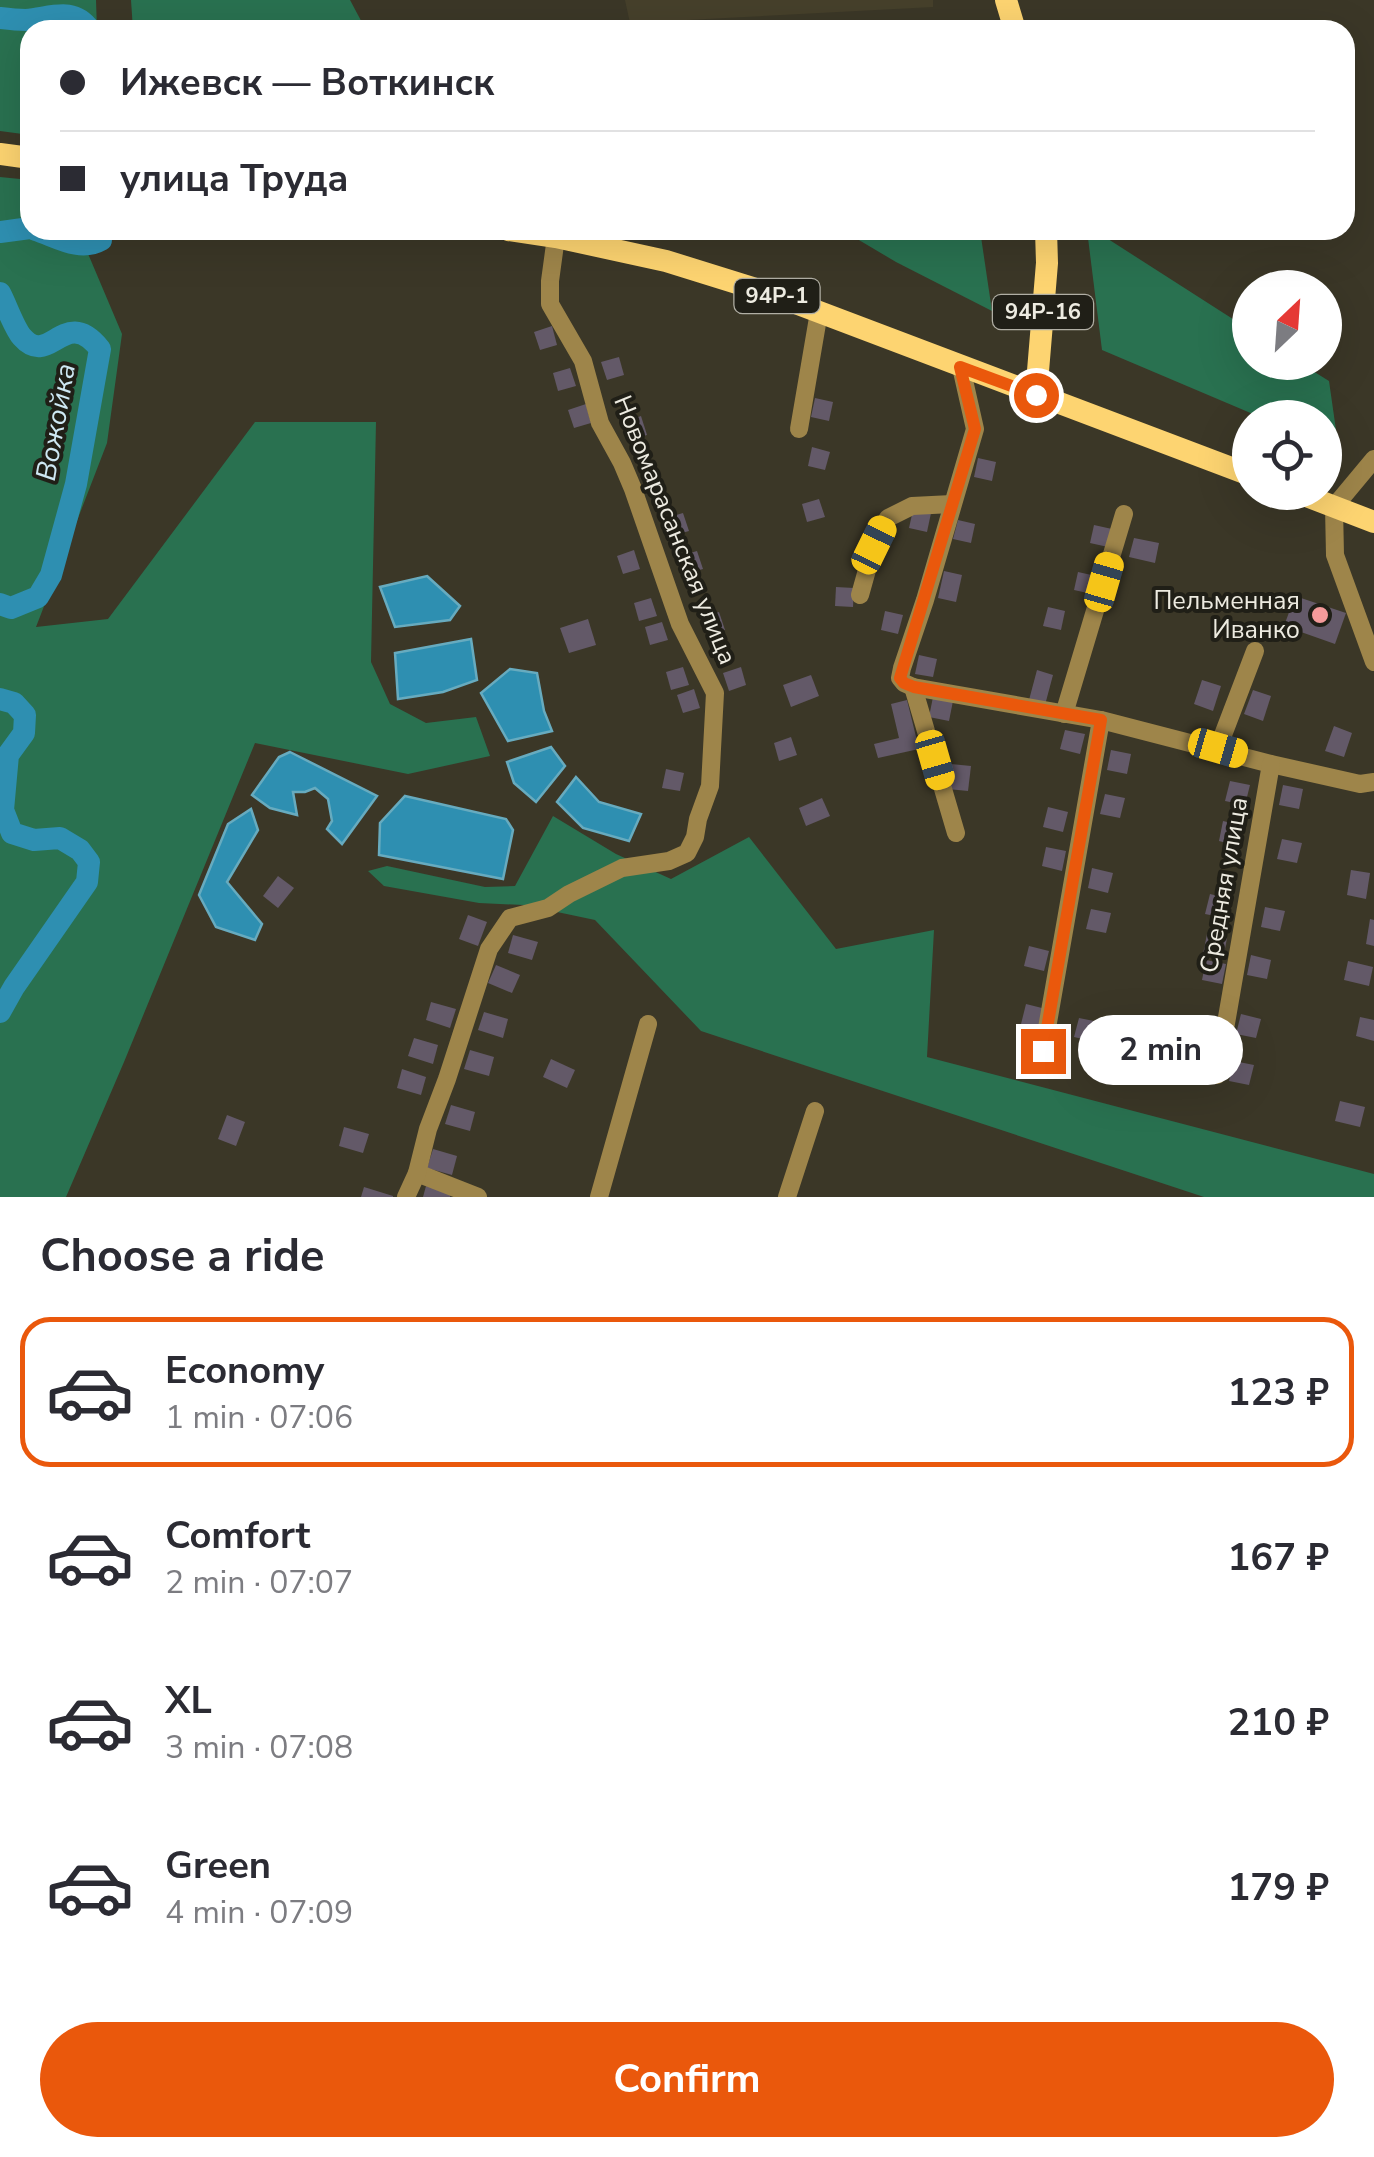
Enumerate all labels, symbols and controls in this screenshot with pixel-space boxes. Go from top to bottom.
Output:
text: Ижевск — Воткинск [120,57,494,108]
text: улица Труда [120,153,349,204]
north arrow [1232,270,1342,380]
map controls [1232,270,1342,510]
road number: 94Р-1 [734,279,820,313]
road number: 94Р-16 [993,295,1093,329]
water label: Вожойка [27,360,85,484]
route start [1014,373,1059,418]
street label: Новомарасанская улица [605,390,745,670]
button: locate [1232,400,1342,510]
car [847,511,901,579]
car [1081,549,1127,615]
place label: Пельменная Иванко [1153,584,1300,647]
marker: Пельменная Иванко [1309,604,1331,626]
car [1185,725,1251,771]
car [912,727,958,793]
street label: Средняя улица [1192,795,1256,975]
callout: 2 min [1078,1016,1243,1086]
text: 2 min [1119,1028,1202,1071]
route end [1021,1029,1066,1074]
text: Choose a ride [40,1226,325,1287]
text: Economy [165,1345,324,1396]
icon: car [45,1347,135,1437]
text: 123 ₽ [1228,1367,1329,1418]
text: 1 min · 07:06 [165,1396,353,1439]
text: Comfort [165,1510,310,1561]
icon: car [45,1512,135,1602]
text: 167 ₽ [1228,1532,1329,1583]
text: 2 min · 07:07 [165,1561,353,1604]
text: XL [165,1675,212,1726]
icon: car [45,1677,135,1767]
text: 210 ₽ [1228,1697,1329,1748]
text: 3 min · 07:08 [165,1726,353,1769]
text: Green [165,1840,271,1891]
icon: car [45,1842,135,1932]
text: 179 ₽ [1228,1862,1329,1913]
text: 4 min · 07:09 [165,1891,353,1934]
button: Confirm [40,2022,1334,2137]

